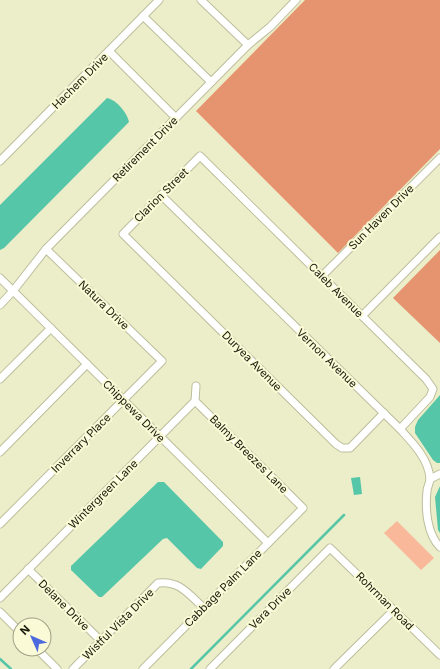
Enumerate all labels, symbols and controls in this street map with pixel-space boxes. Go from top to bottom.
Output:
street label: Hachem Drive [49,50,111,112]
street label: Retirement Drive [109,113,181,185]
street label: Clarion Street [131,165,191,225]
street label: Sun Haven Drive [345,181,417,253]
street label: Caleb Avenue [306,260,366,320]
street label: Natura Drive [76,277,132,333]
street label: Vernon Avenue [294,325,360,391]
street label: Duryea Avenue [219,328,285,394]
street label: Chippewa Drive [100,377,168,445]
street label: Inverrary Place [48,410,114,476]
street label: Balmy Breezes Lane [207,412,291,496]
street label: Wintergreen Lane [65,456,141,532]
street label: Cabbage Palm Lane [181,546,265,630]
street label: Rohrman Road [353,569,417,633]
street label: Delane Drive [36,577,92,633]
street label: Vera Drive [246,584,294,632]
street label: Wistful Vista Drive [79,585,157,663]
north arrow [12,617,52,657]
text: N [17,622,33,638]

